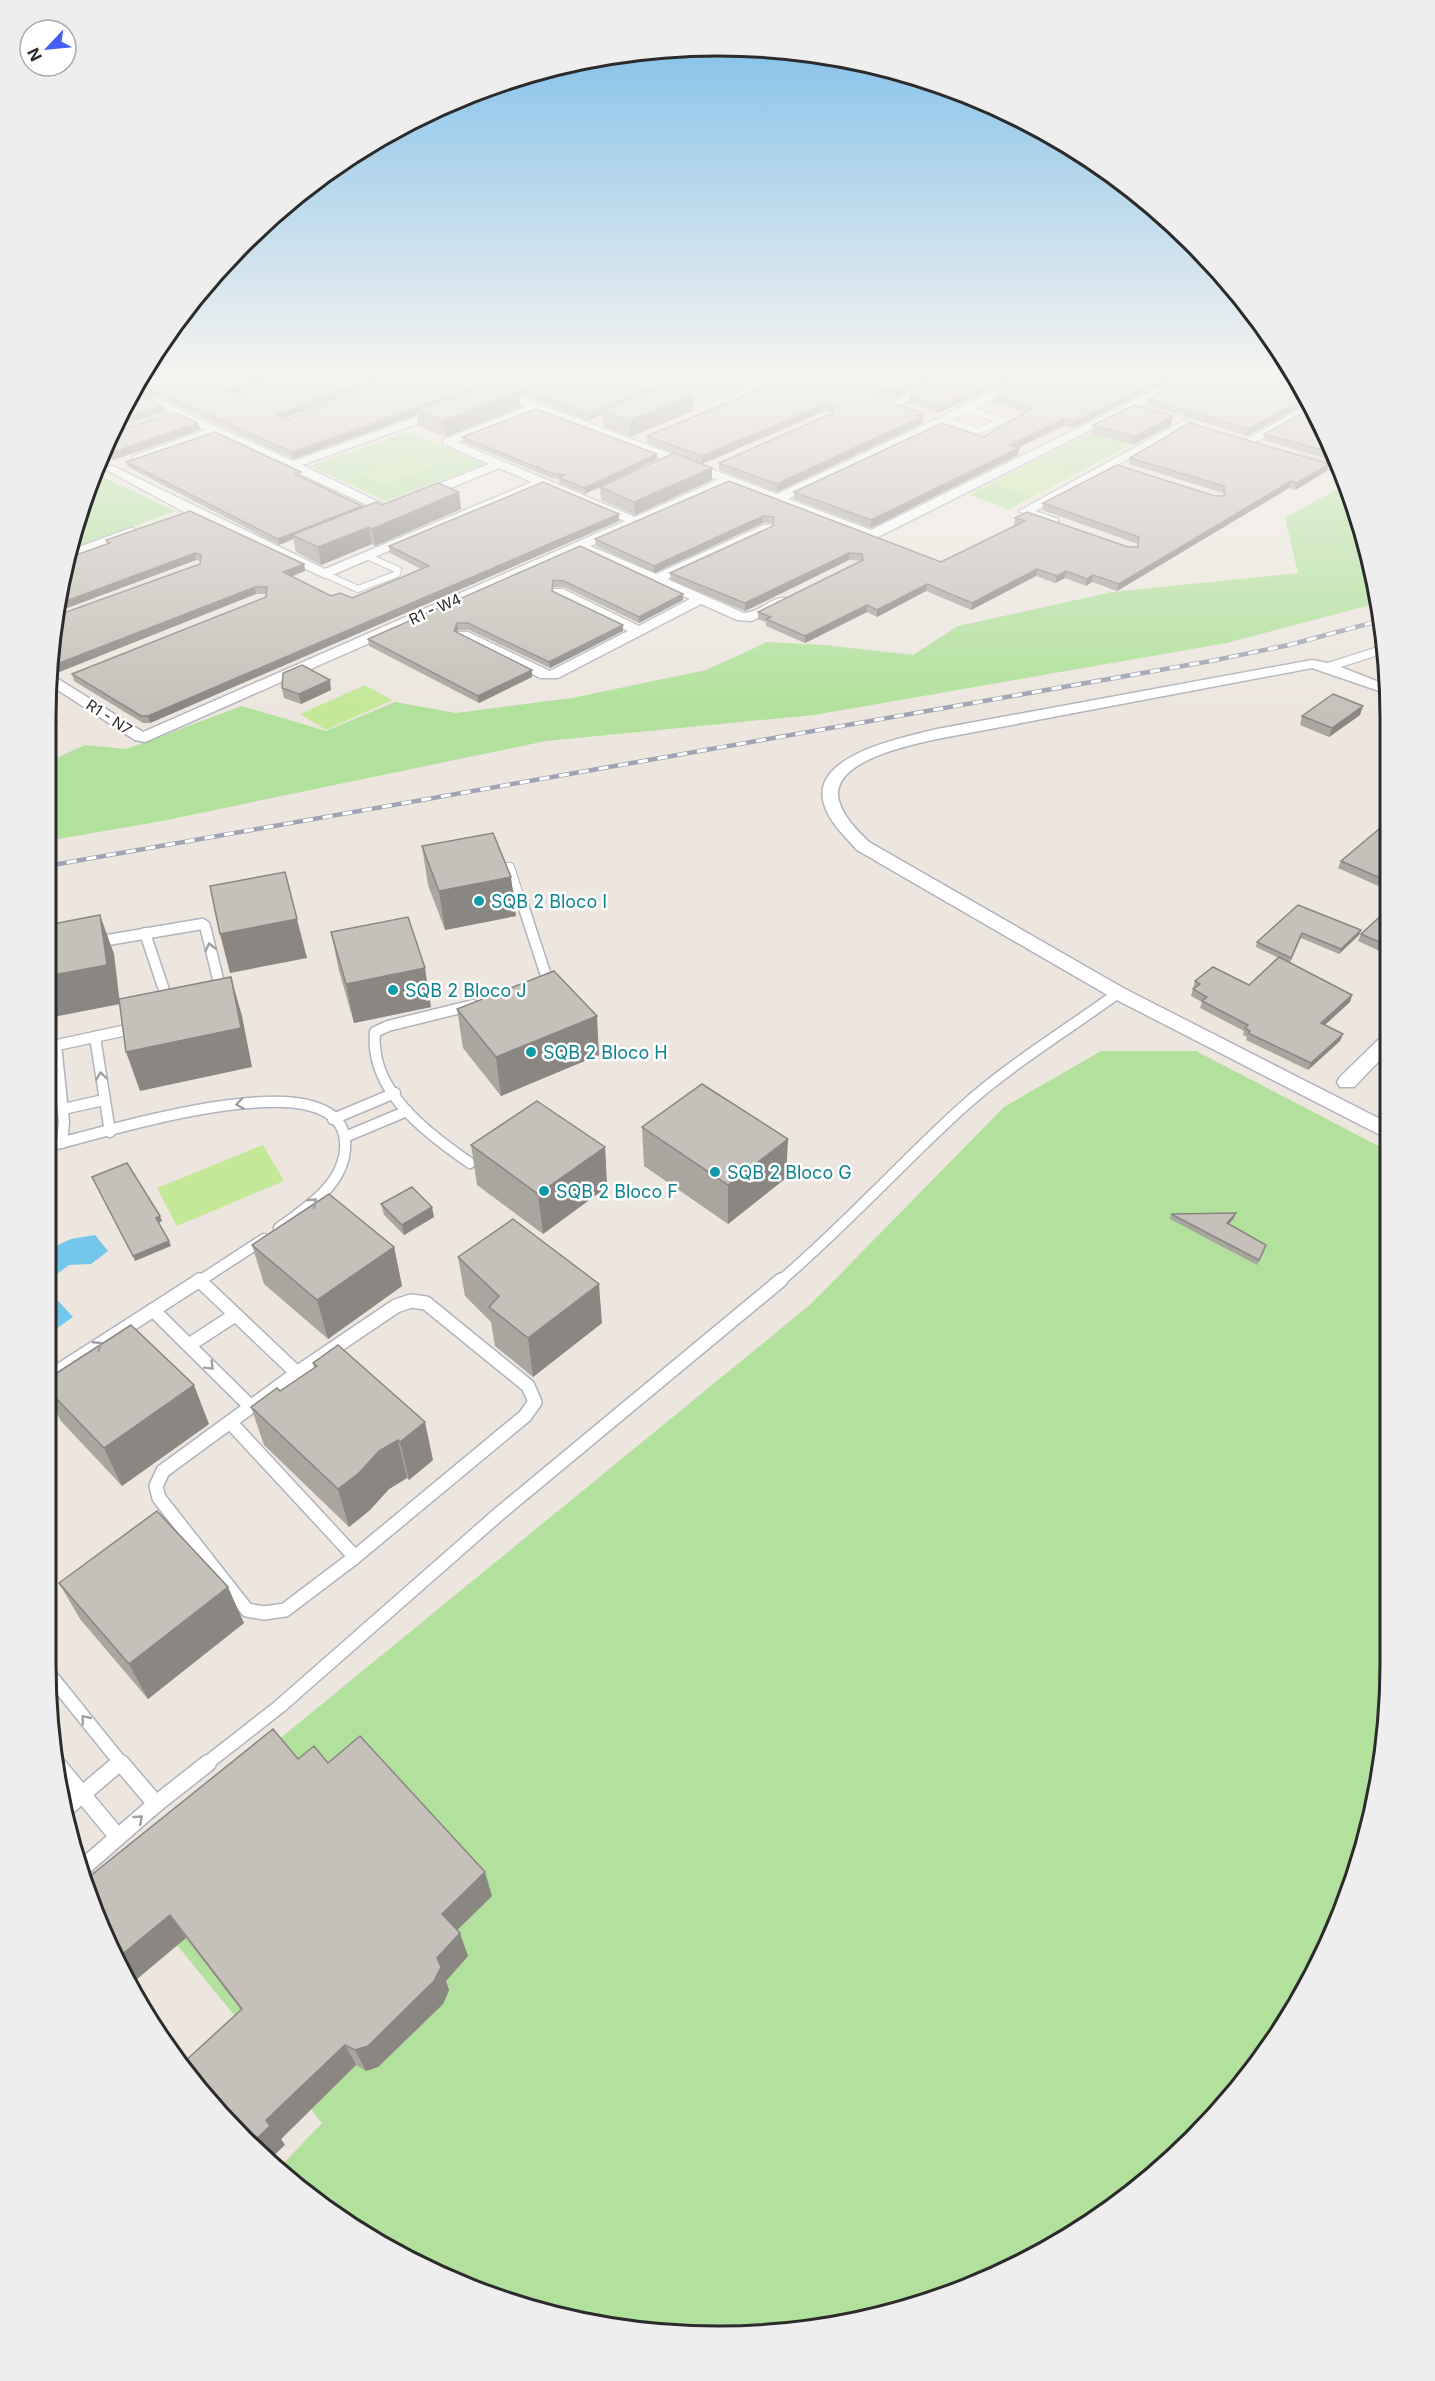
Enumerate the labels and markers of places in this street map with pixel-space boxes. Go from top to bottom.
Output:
place label: SQB 2 Bloco I [491,891,607,912]
marker: SQB 2 Bloco I [472,894,486,908]
place label: SQB 2 Bloco J [405,980,527,1001]
marker: SQB 2 Bloco J [386,983,400,997]
place label: SQB 2 Bloco H [543,1042,668,1063]
marker: SQB 2 Bloco H [524,1045,538,1059]
place label: SQB 2 Bloco G [727,1162,852,1183]
marker: SQB 2 Bloco G [708,1165,722,1179]
place label: SQB 2 Bloco F [556,1181,678,1202]
marker: SQB 2 Bloco F [537,1184,551,1198]

